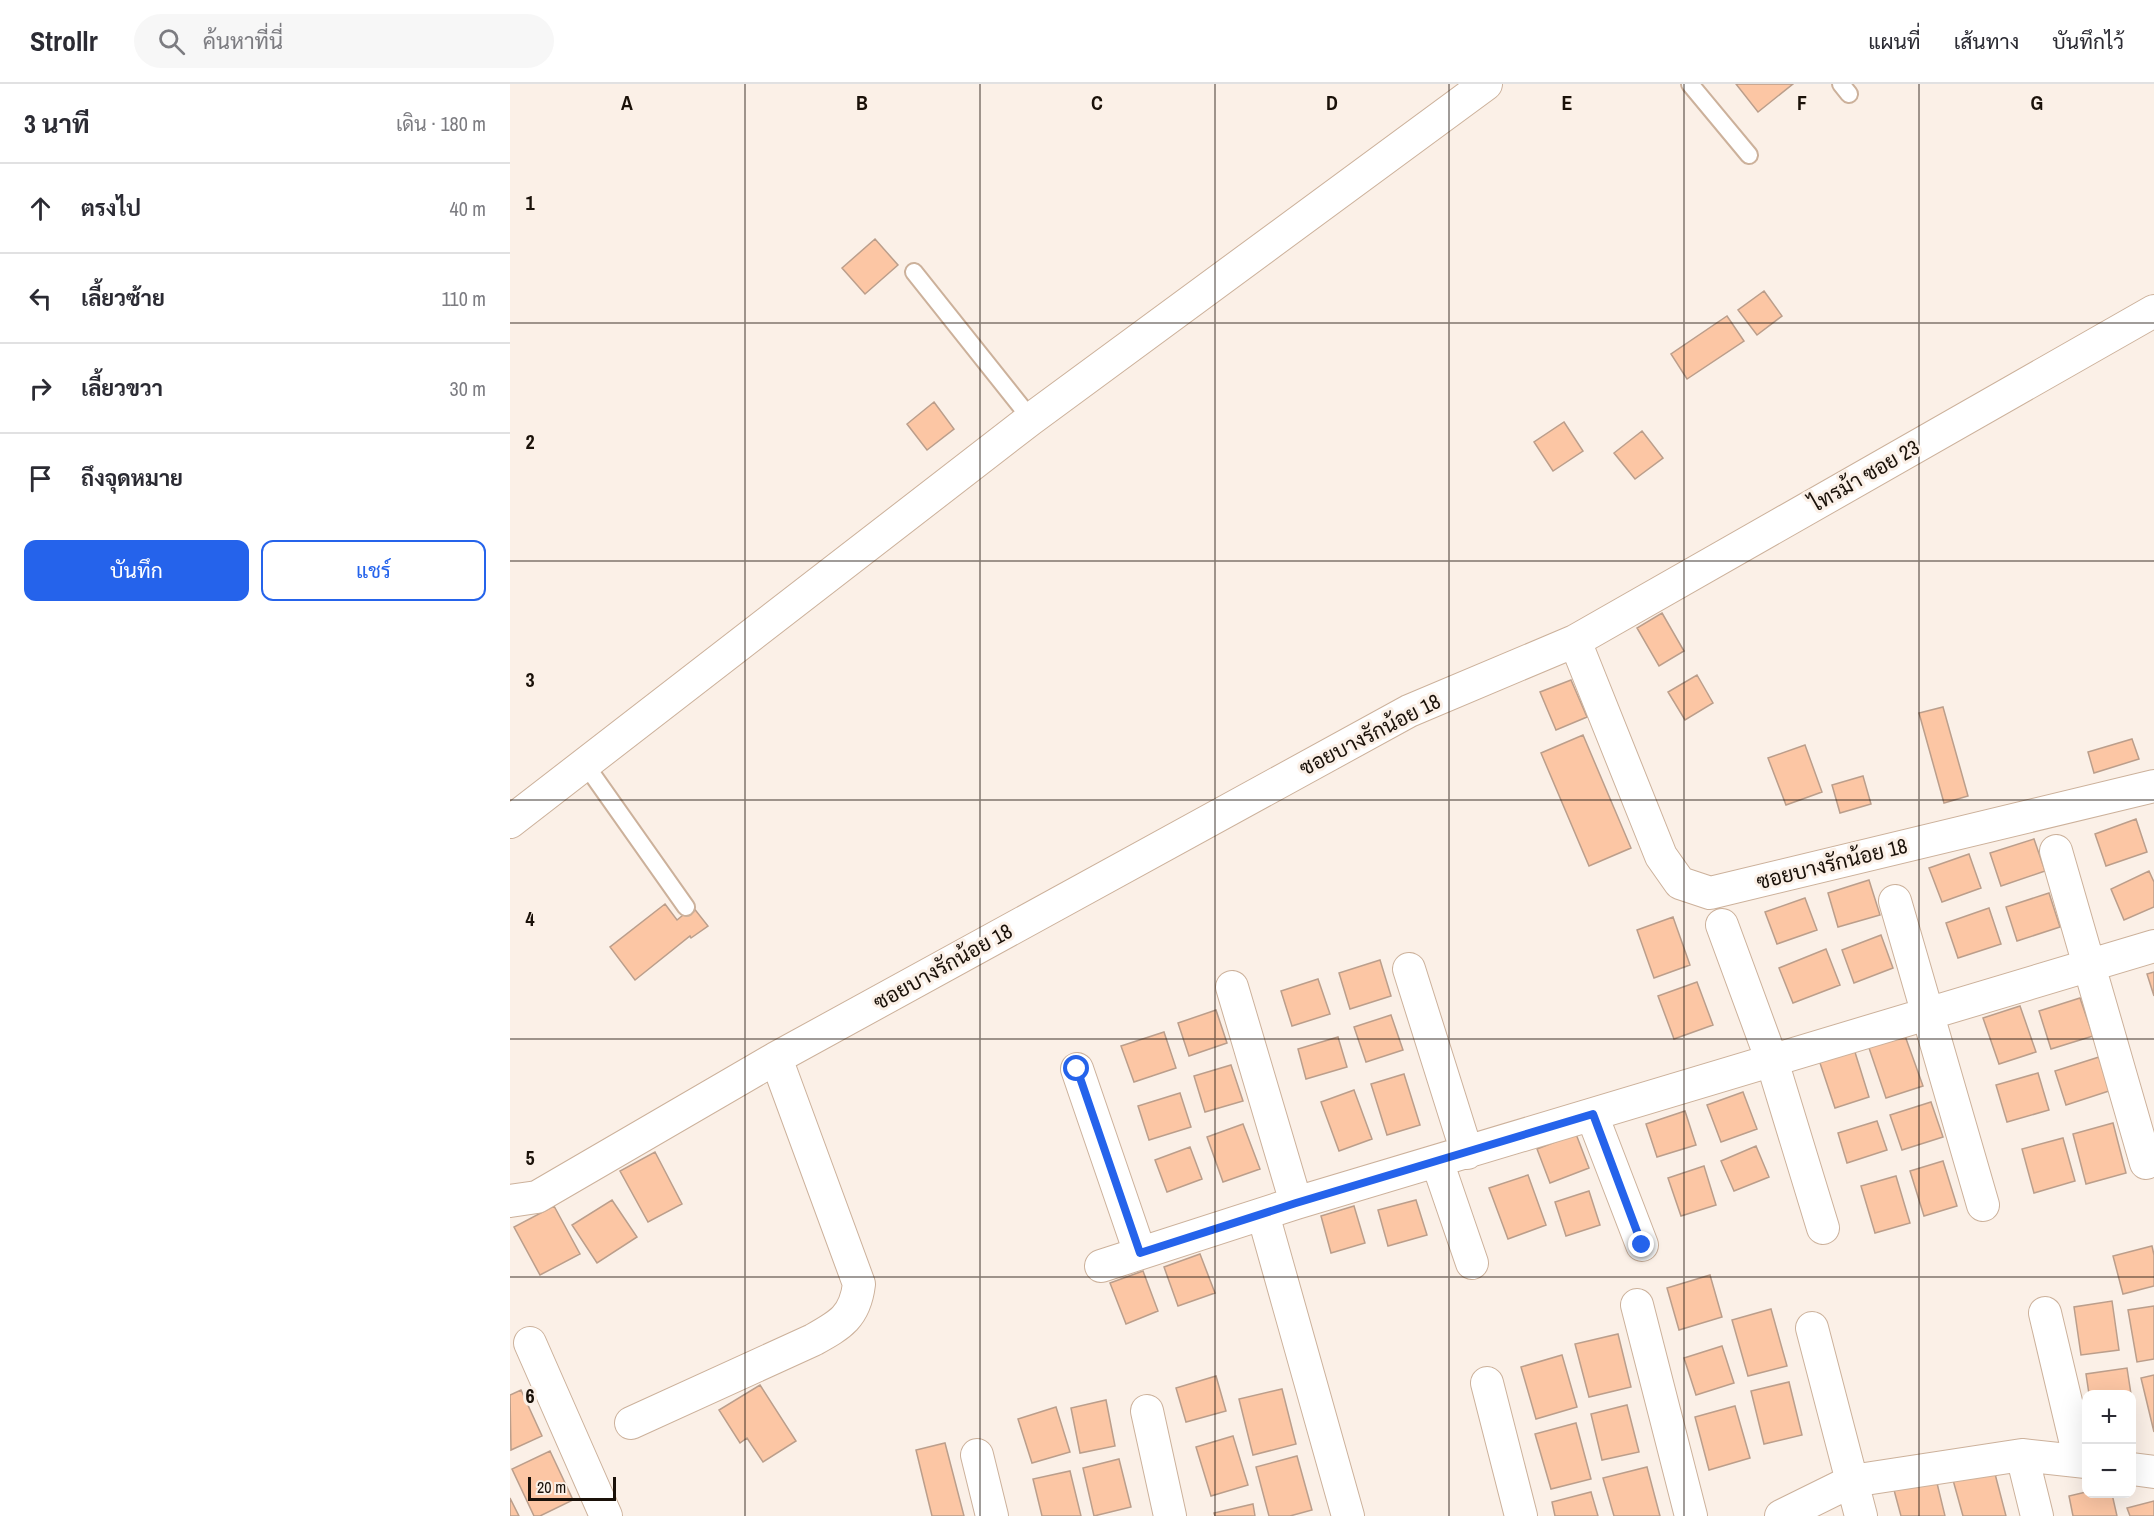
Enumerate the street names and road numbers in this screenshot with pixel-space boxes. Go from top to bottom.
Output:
street label: ไทรม้า ซอย 23 [1803,433,1924,519]
street label: ซอยบางรักน้อย 18 [1294,687,1445,783]
street label: ซอยบางรักน้อย 18 [1753,831,1910,896]
street label: ซอยบางรักน้อย 18 [868,916,1017,1017]

